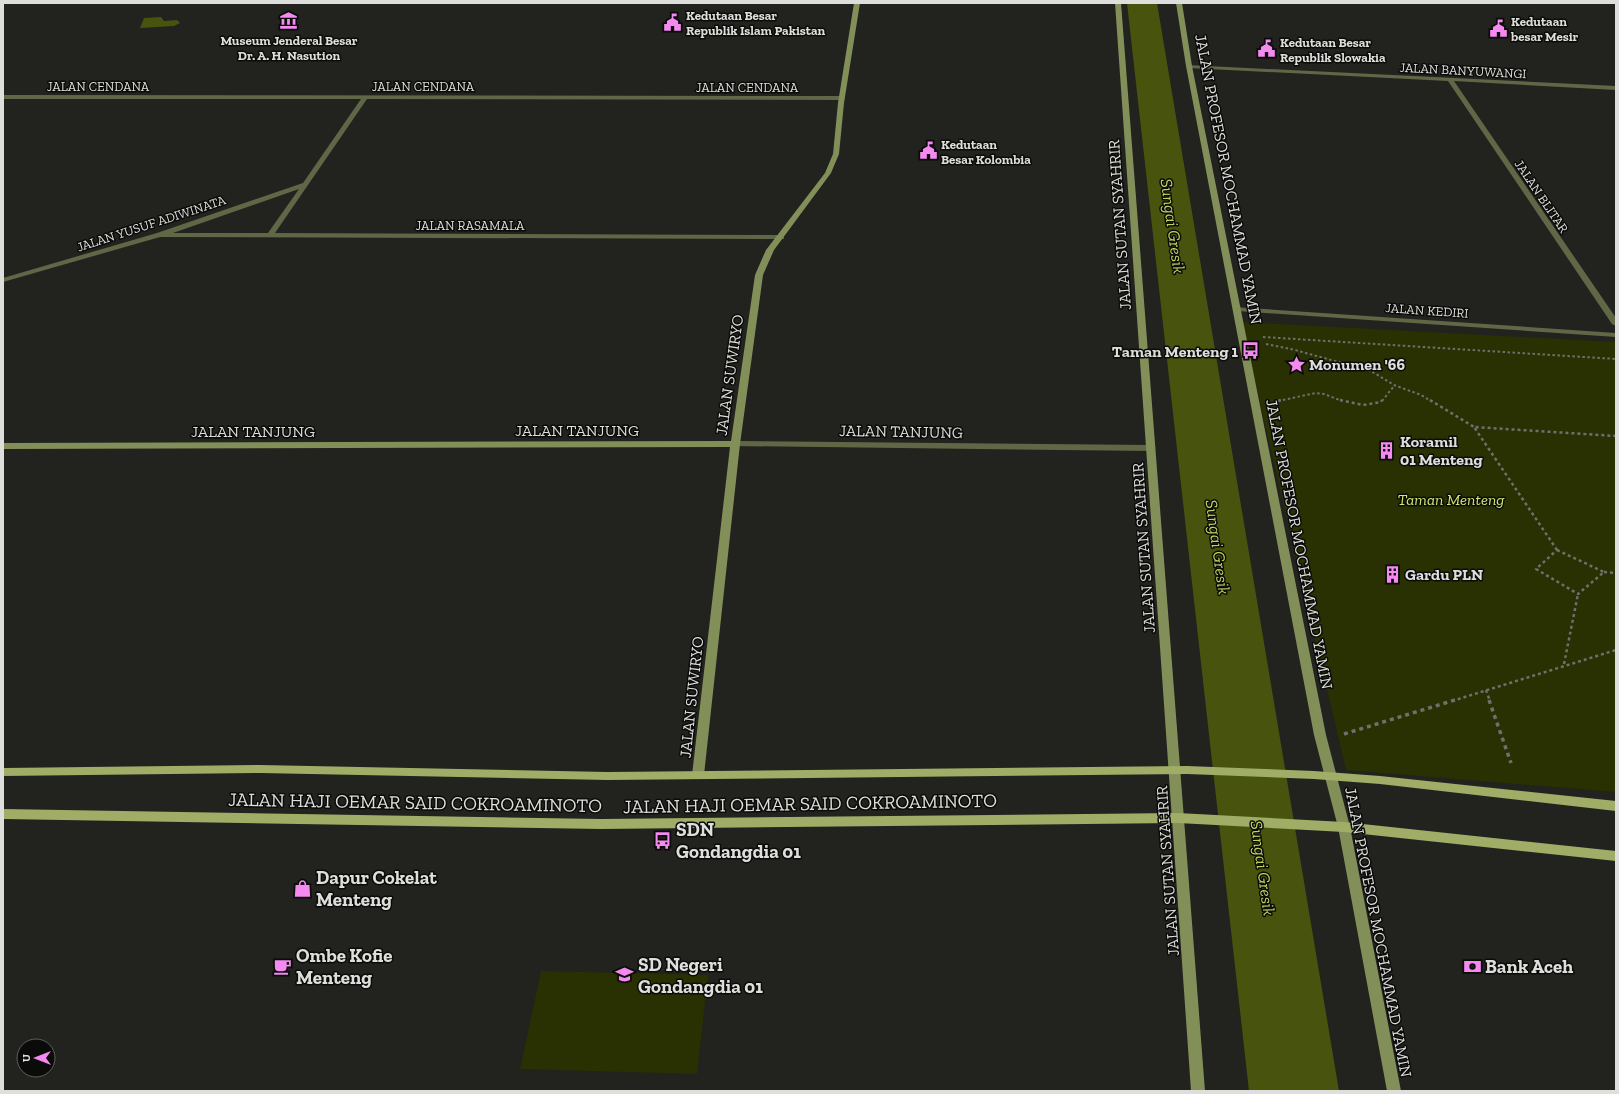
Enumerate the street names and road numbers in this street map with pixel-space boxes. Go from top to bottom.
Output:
street label: JALAN PROFESOR MOCHAMMAD YAMIN [1191,32,1266,326]
street label: JALAN BANYUWANGI [1399,60,1527,81]
street label: JALAN CENDANA [47,79,150,94]
street label: JALAN CENDANA [372,79,475,94]
street label: JALAN CENDANA [696,80,799,95]
street label: JALAN SUTAN SYAHRIR [1104,139,1135,311]
street label: JALAN BLITAR [1512,157,1572,236]
street label: JALAN YUSUF ADIWINATA [75,192,228,255]
street label: JALAN RASAMALA [416,218,525,233]
street label: JALAN KEDIRI [1385,300,1469,321]
street label: JALAN SUWIRYO [712,313,747,437]
street label: JALAN PROFESOR MOCHAMMAD YAMIN [1262,397,1337,691]
street label: JALAN TANJUNG [515,421,639,440]
street label: JALAN TANJUNG [839,421,963,442]
street label: JALAN TANJUNG [191,422,315,441]
street label: JALAN SUTAN SYAHRIR [1128,462,1159,634]
street label: JALAN SUWIRYO [676,635,707,759]
street label: JALAN SUTAN SYAHRIR [1152,785,1183,957]
street label: JALAN PROFESOR MOCHAMMAD YAMIN [1341,785,1416,1079]
street label: JALAN HAJI OEMAR SAID COKROAMINOTO [228,788,602,817]
street label: JALAN HAJI OEMAR SAID COKROAMINOTO [623,789,997,818]

